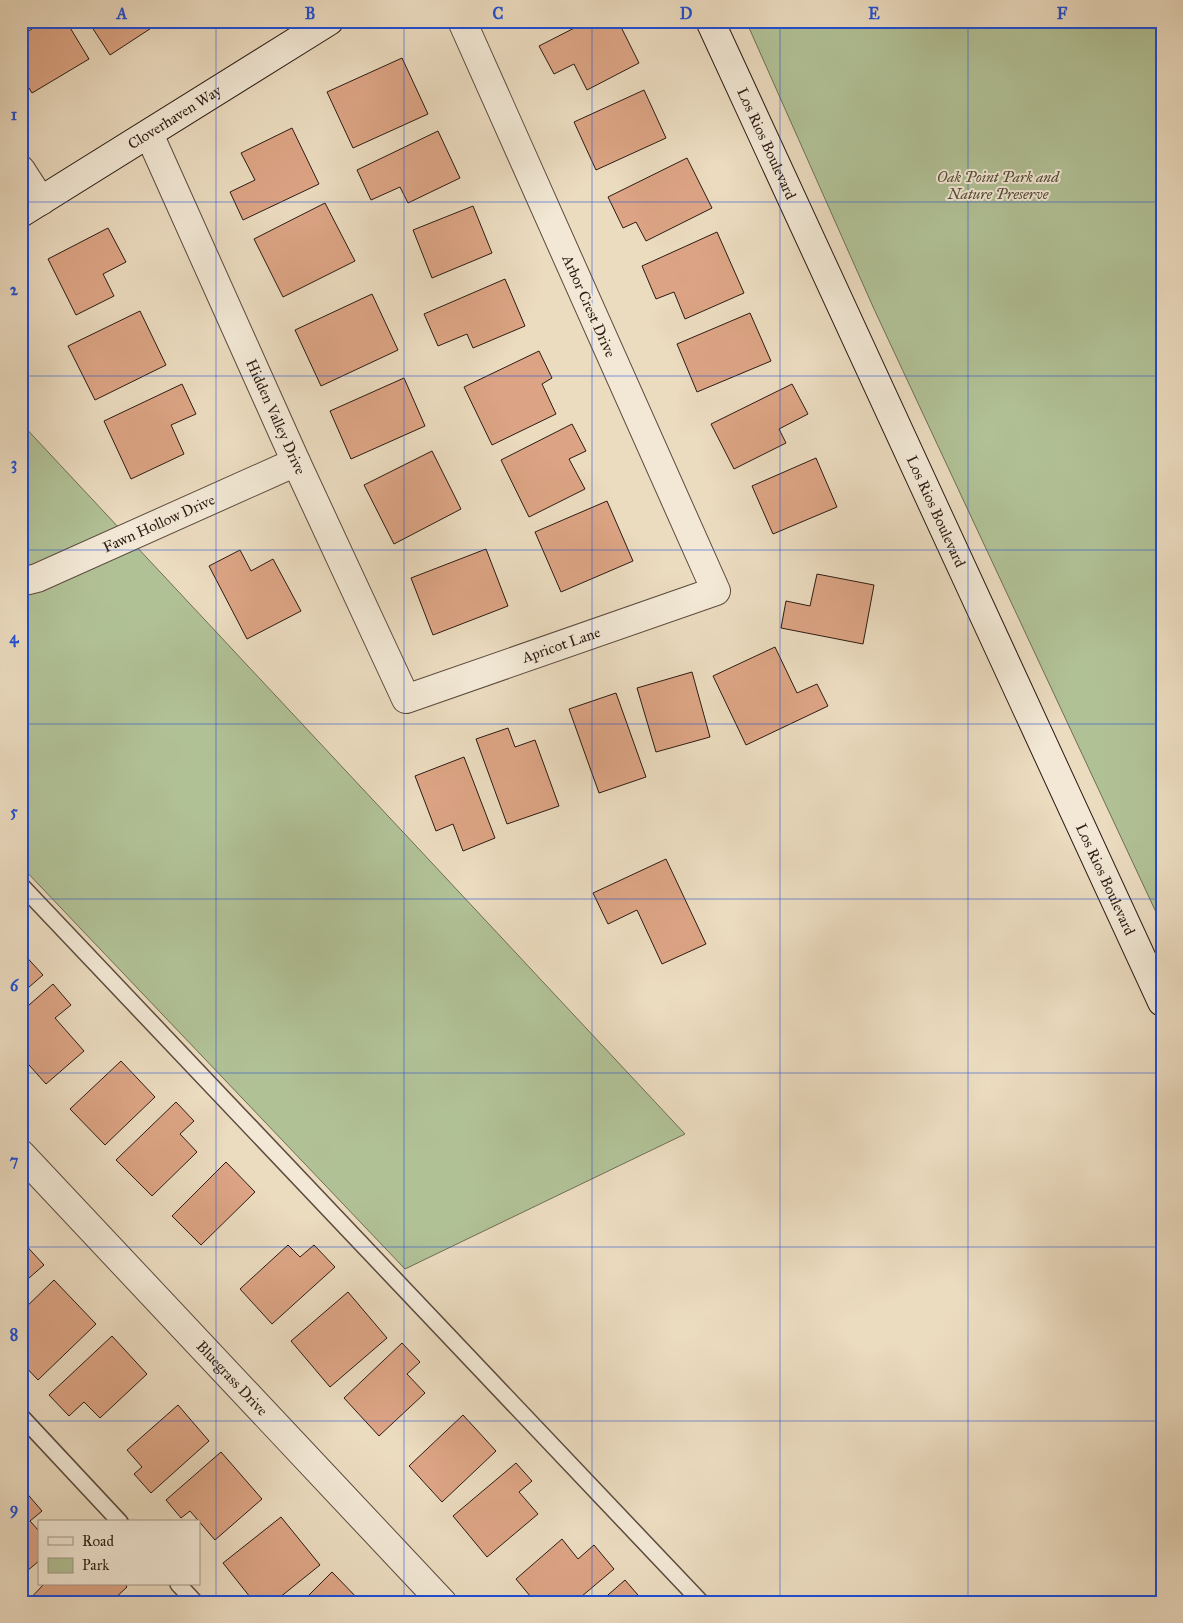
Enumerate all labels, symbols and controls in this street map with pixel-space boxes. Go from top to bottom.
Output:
text: A [116,4,128,23]
text: B [305,4,315,23]
text: C [493,4,504,23]
text: D [680,4,693,23]
text: E [868,4,880,23]
text: F [1057,4,1068,23]
street label: Cloverhaven Way [125,81,225,153]
street label: Los Rios Boulevard [733,85,800,203]
text: 1 [11,105,18,124]
park label: Oak Point Park and Nature Preserve [937,168,1060,203]
street label: Arbor Crest Drive [558,251,620,360]
text: 2 [10,280,19,299]
street label: Hidden Valley Drive [242,356,310,477]
street label: Los Rios Boulevard [902,453,970,571]
text: 3 [11,454,17,474]
street label: Fawn Hollow Drive [100,491,218,556]
street label: Apricot Lane [519,623,603,667]
text: 4 [10,628,20,648]
text: 5 [10,802,18,821]
street label: Los Rios Boulevard [1072,821,1139,938]
text: 6 [10,976,19,995]
text: 7 [10,1151,19,1170]
text: 8 [10,1325,18,1344]
street label: Bluegrass Drive [192,1337,271,1420]
text: 9 [10,1499,18,1519]
legend [38,1520,200,1586]
text: Road [82,1532,114,1550]
text: Park [82,1556,109,1574]

